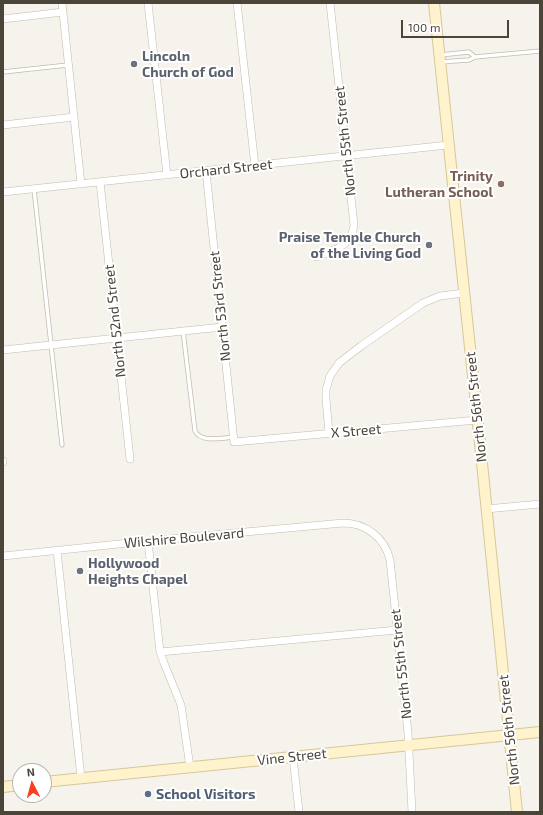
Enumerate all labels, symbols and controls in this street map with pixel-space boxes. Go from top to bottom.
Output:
scale bar [403,12,511,38]
text: 100 m [408,20,440,34]
place label: Lincoln Church of God [142,48,234,80]
marker: Lincoln Church of God [129,59,139,69]
street label: North 55th Street [331,85,359,197]
street label: Orchard Street [179,156,273,182]
place label: Trinity Lutheran School [385,168,493,200]
marker: Trinity Lutheran School [496,179,506,189]
place label: Praise Temple Church of the Living God [279,229,421,262]
marker: Praise Temple Church of the Living God [424,240,434,250]
street label: North 53rd Street [206,250,234,362]
street label: North 52nd Street [101,264,129,378]
street label: North 56th Street [462,351,490,463]
street label: X Street [330,420,382,442]
street label: Wilshire Boulevard [123,524,245,552]
place label: Hollywood Heights Chapel [88,555,188,588]
marker: Hollywood Heights Chapel [75,566,85,576]
street label: North 55th Street [387,608,415,720]
street label: North 56th Street [495,674,523,786]
street label: Vine Street [256,745,328,769]
north arrow [12,763,52,803]
text: N [26,765,35,778]
place label: School Visitors [156,786,255,802]
marker: School Visitors [143,789,153,799]

